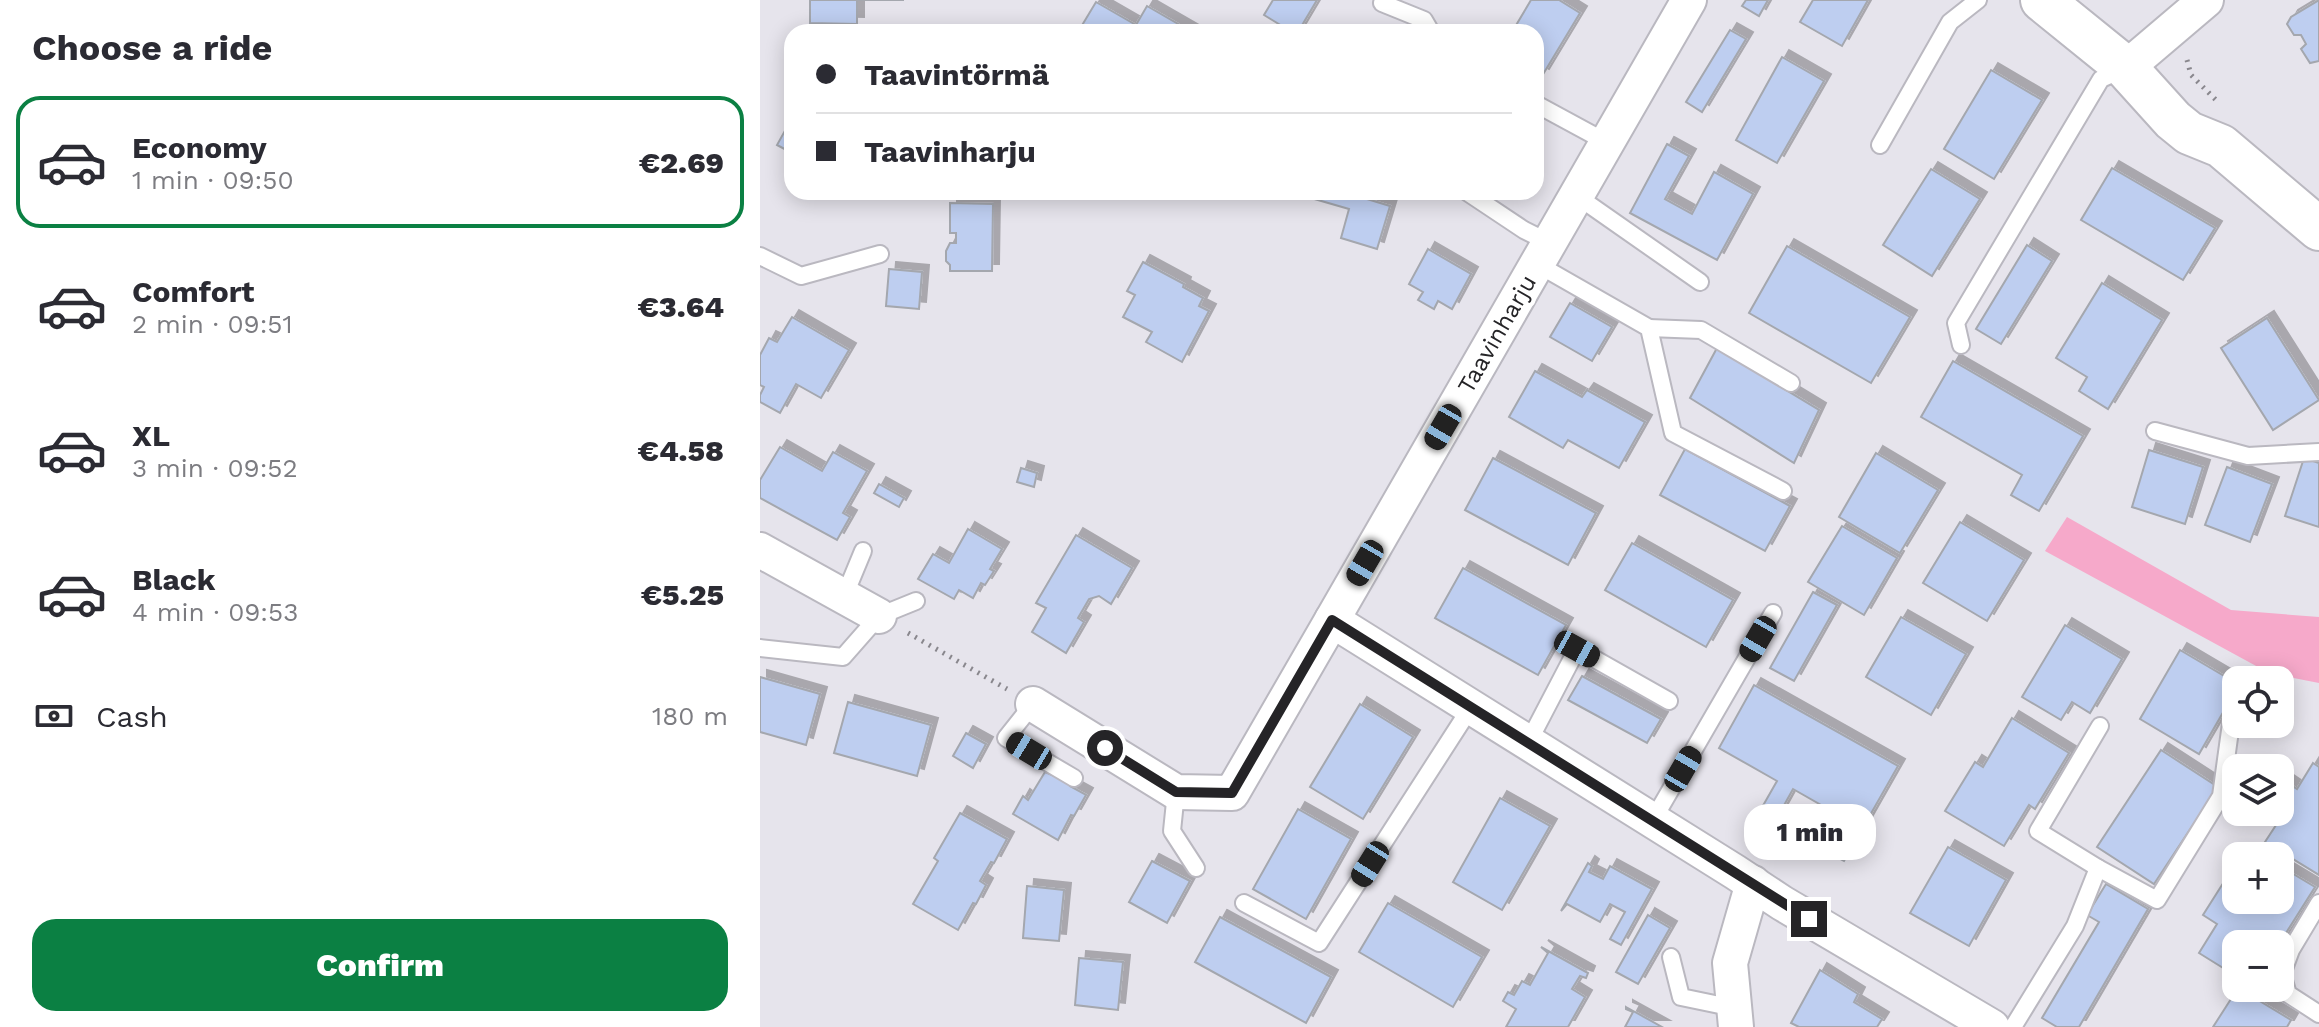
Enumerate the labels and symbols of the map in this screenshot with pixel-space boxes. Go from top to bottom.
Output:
street label: Taavinharju [1452,270,1542,398]
car [1421,400,1465,454]
car [1343,536,1387,590]
car [1736,612,1780,666]
car [1550,627,1604,671]
car [1002,728,1056,774]
route start [1087,730,1123,766]
car [1661,742,1705,796]
callout: 1 min [1743,803,1875,859]
car [1347,837,1393,891]
route end [1791,901,1827,937]

